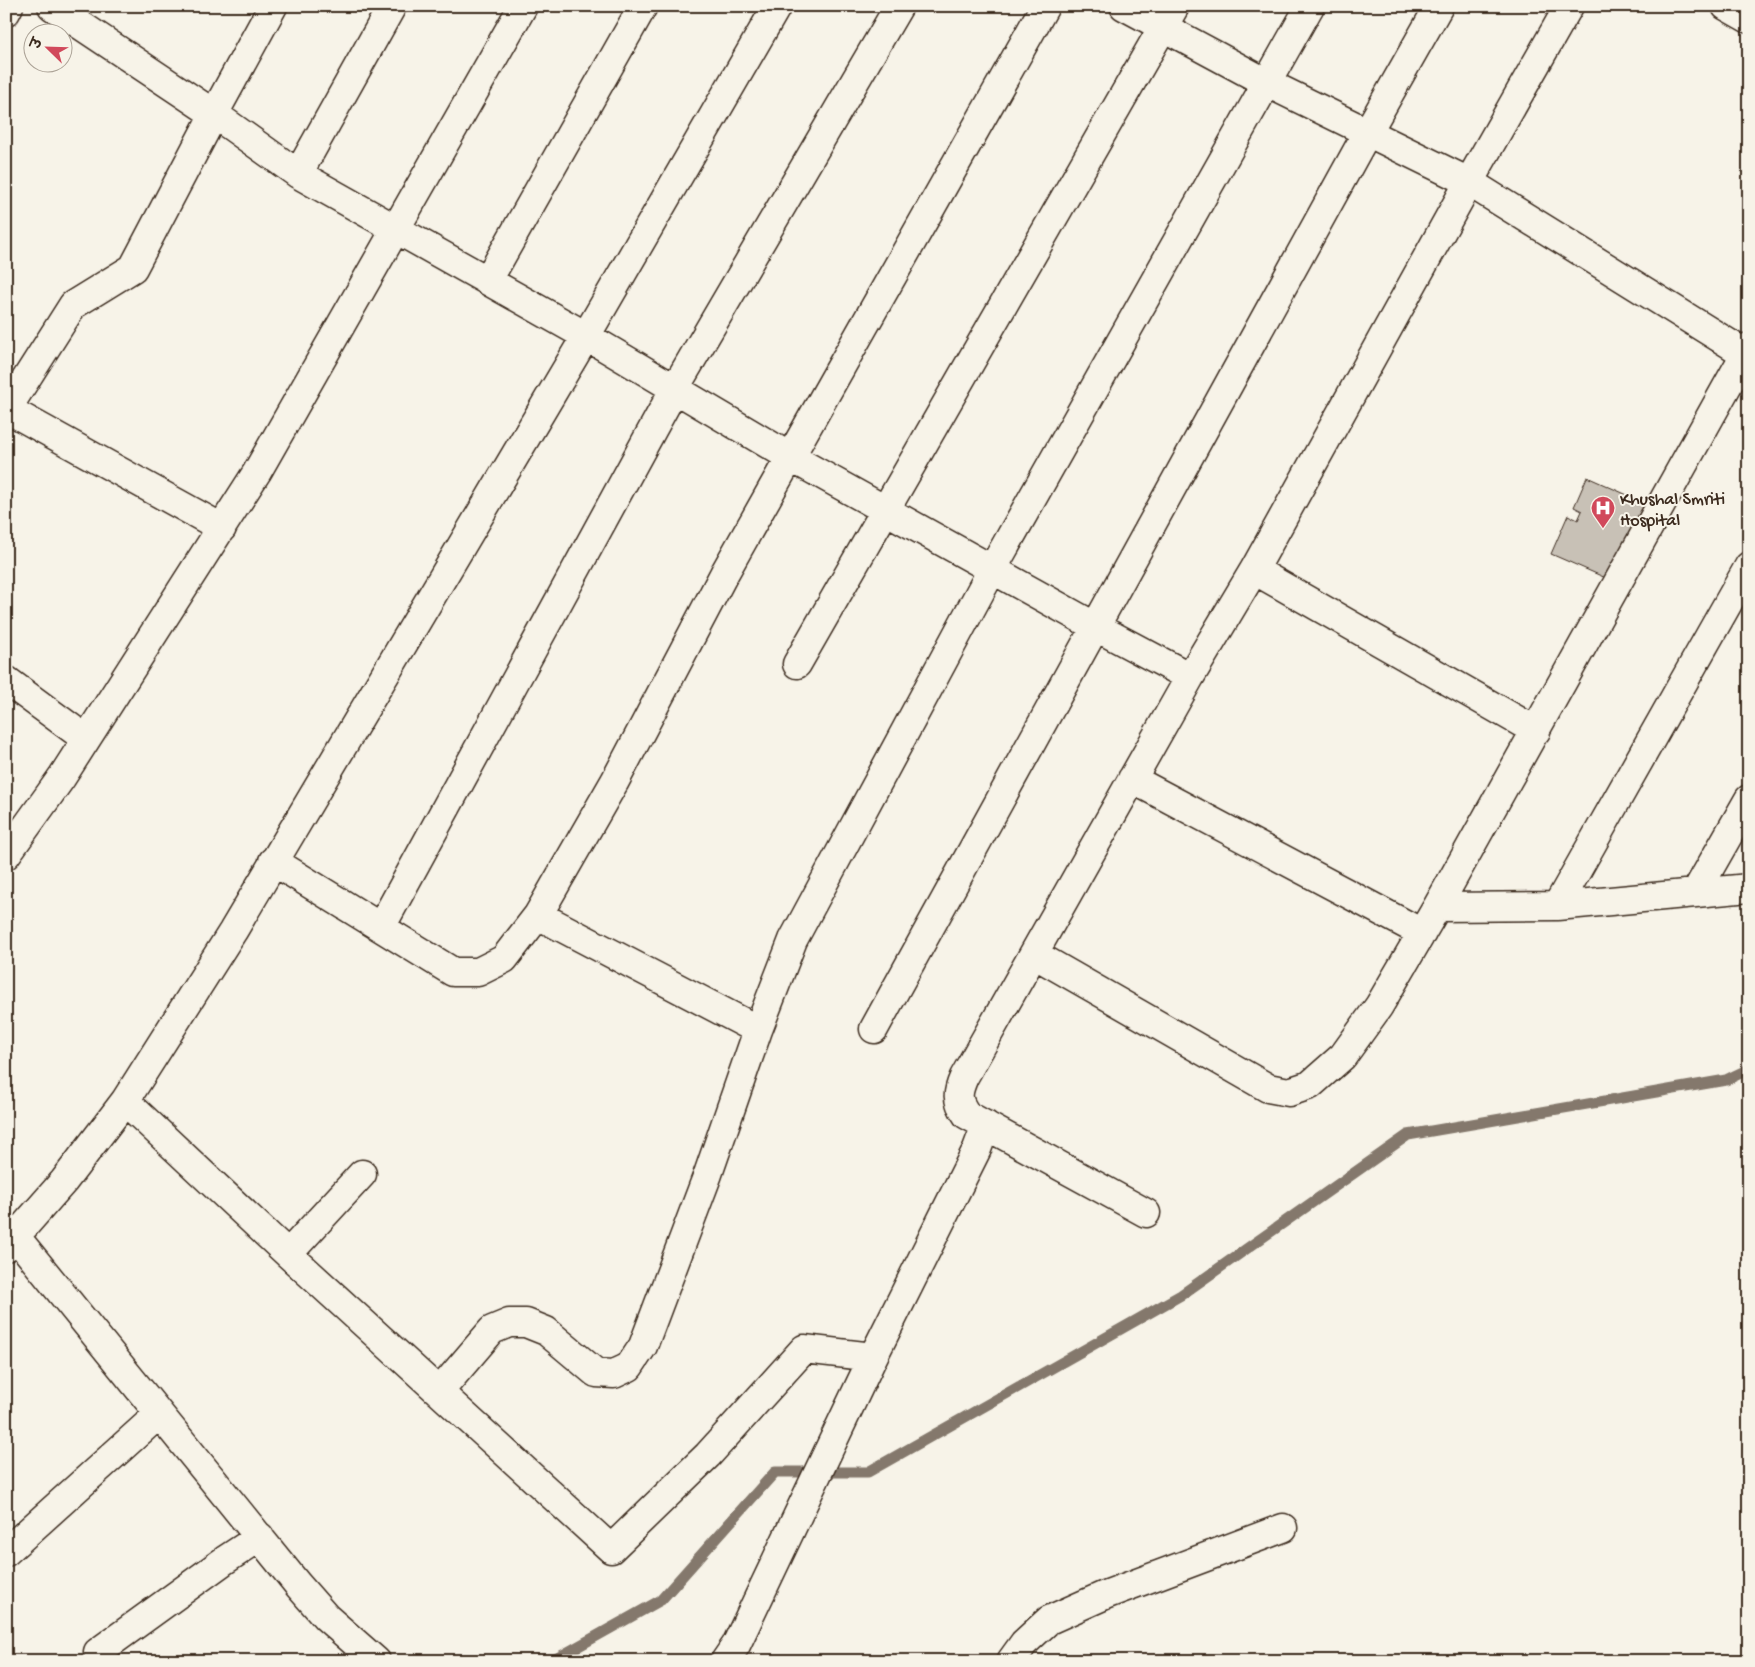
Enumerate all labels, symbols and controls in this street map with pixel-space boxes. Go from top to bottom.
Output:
north arrow [22,22,72,72]
text: उ [28,35,49,53]
place label: Khushal Smriti Hospital [1620,490,1725,532]
hospital icon: Khushal Smriti Hospital [1590,495,1616,529]

